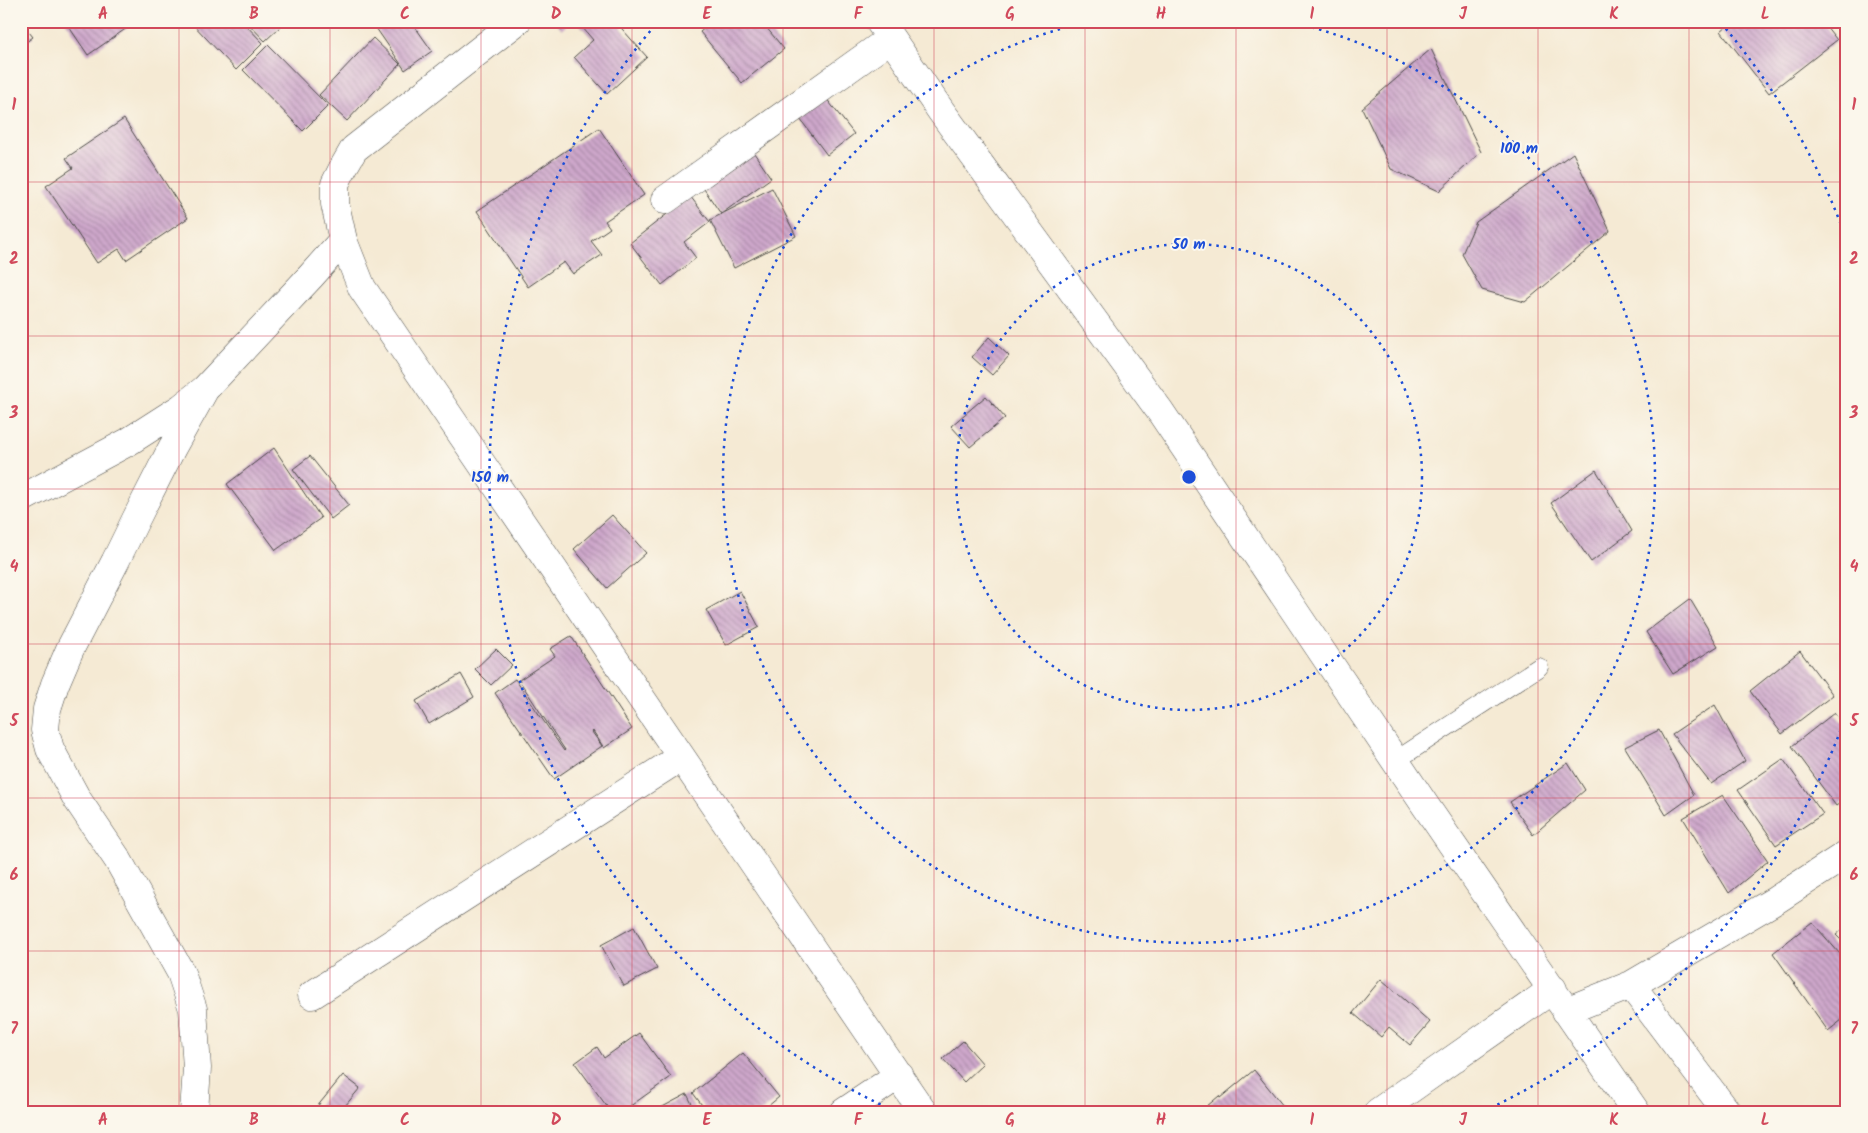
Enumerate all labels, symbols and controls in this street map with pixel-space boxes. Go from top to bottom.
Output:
text: A [98,2,108,27]
text: B [249,2,259,27]
text: C [400,2,410,27]
text: D [551,2,562,27]
text: E [703,2,713,27]
text: F [854,2,864,27]
text: G [1005,2,1015,27]
text: H [1156,2,1166,27]
text: I [1310,2,1315,27]
text: J [1459,2,1468,27]
text: K [1609,2,1619,27]
text: L [1761,2,1769,27]
text: 1 [12,93,17,118]
text: 1 [1852,93,1857,118]
text: 100 m [1500,137,1538,161]
text: 50 m [1171,233,1206,257]
text: 2 [9,247,19,272]
text: 2 [1849,247,1859,272]
text: 3 [9,401,19,426]
text: 3 [1849,401,1859,426]
text: 150 m [471,466,509,490]
centre of rings [1180,468,1198,486]
text: 4 [10,555,19,580]
text: 4 [1850,555,1859,580]
text: 5 [9,709,20,734]
text: 5 [1849,709,1860,734]
text: 6 [10,863,19,888]
text: 6 [1850,863,1859,888]
text: 7 [10,1017,18,1042]
text: 7 [1850,1017,1858,1042]
text: A [98,1108,108,1133]
text: B [249,1108,259,1133]
text: C [400,1108,410,1133]
text: D [551,1108,562,1133]
text: E [703,1108,713,1133]
text: F [854,1108,864,1133]
text: G [1005,1108,1015,1133]
text: H [1156,1108,1166,1133]
text: I [1310,1108,1315,1133]
text: J [1459,1108,1468,1133]
text: K [1609,1108,1619,1133]
text: L [1761,1108,1769,1133]

